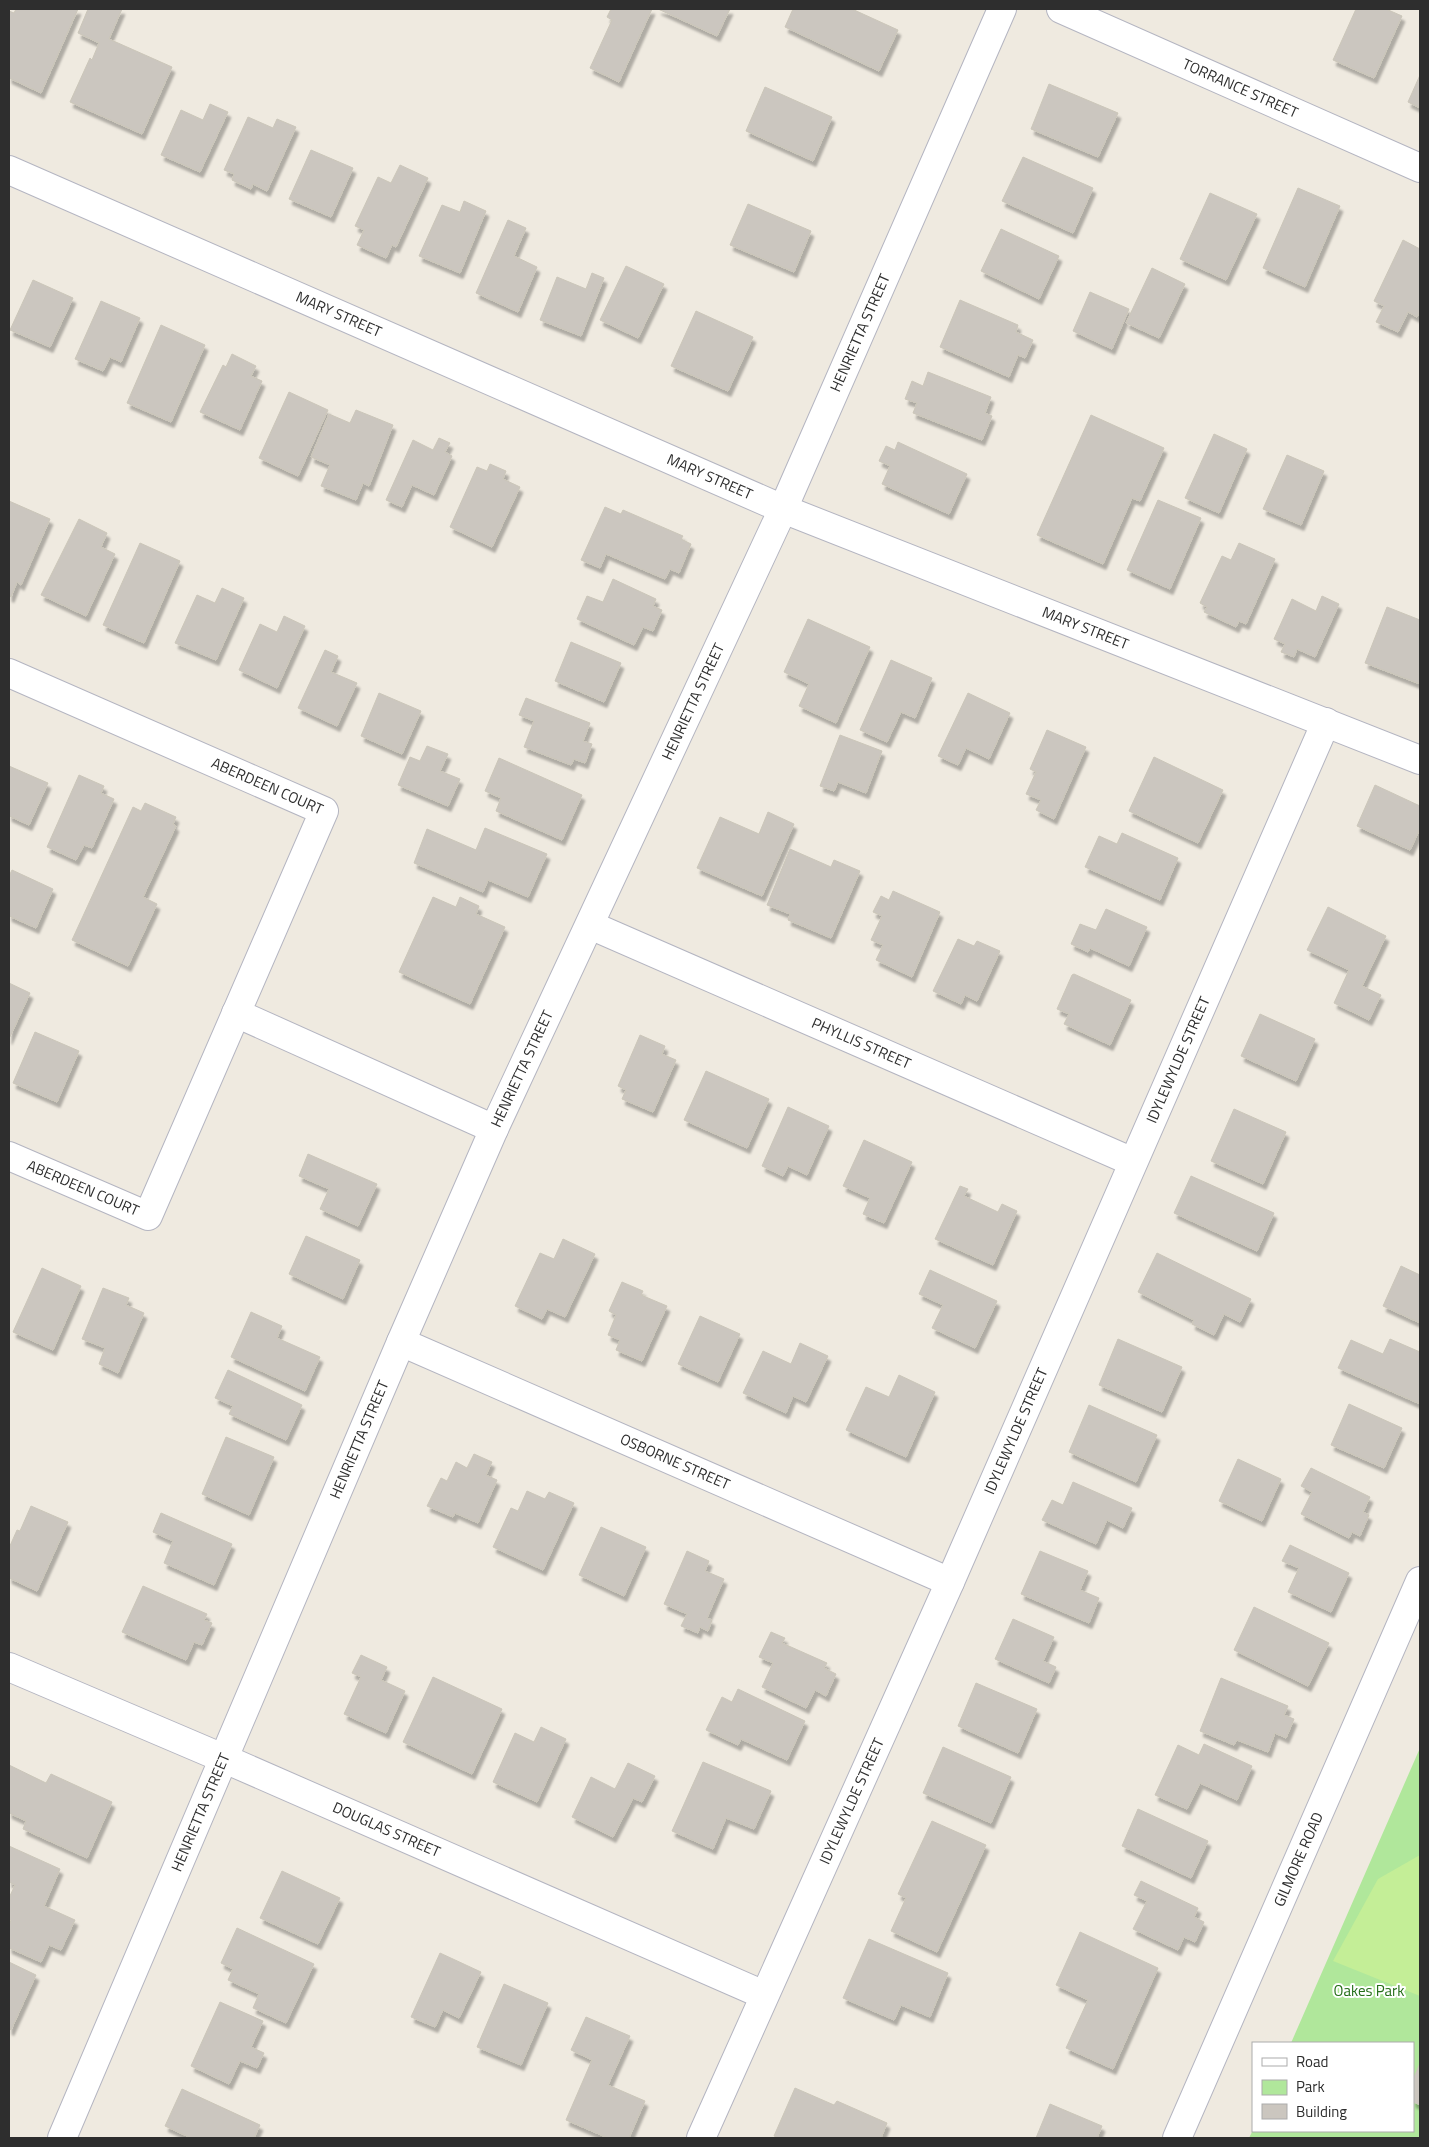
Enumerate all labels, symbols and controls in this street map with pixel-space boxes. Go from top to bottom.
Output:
street label: TORRANCE STREET [1179,52,1302,124]
street label: HENRIETTA STREET [824,270,896,395]
street label: MARY STREET [292,285,386,343]
street label: MARY STREET [663,448,757,505]
street label: MARY STREET [1039,600,1133,655]
street label: HENRIETTA STREET [655,639,730,764]
street label: ABERDEEN COURT [208,751,327,820]
street label: IDYLEWYLDE STREET [1140,993,1216,1127]
street label: HENRIETTA STREET [484,1006,559,1131]
street label: PHYLLIS STREET [808,1011,915,1075]
street label: ABERDEEN COURT [23,1154,143,1222]
street label: IDYLEWYLDE STREET [978,1364,1053,1498]
street label: HENRIETTA STREET [323,1376,394,1502]
street label: OSBORNE STREET [617,1427,734,1496]
street label: IDYLEWYLDE STREET [813,1734,890,1868]
street label: HENRIETTA STREET [165,1749,236,1875]
street label: DOUGLAS STREET [329,1795,444,1863]
street label: GILMORE ROAD [1267,1808,1329,1910]
park label: Oakes Park [1334,1979,1404,2002]
legend [1252,2042,1414,2132]
text: Road [1296,2050,1328,2073]
text: Park [1296,2075,1325,2098]
text: Building [1296,2100,1347,2123]

